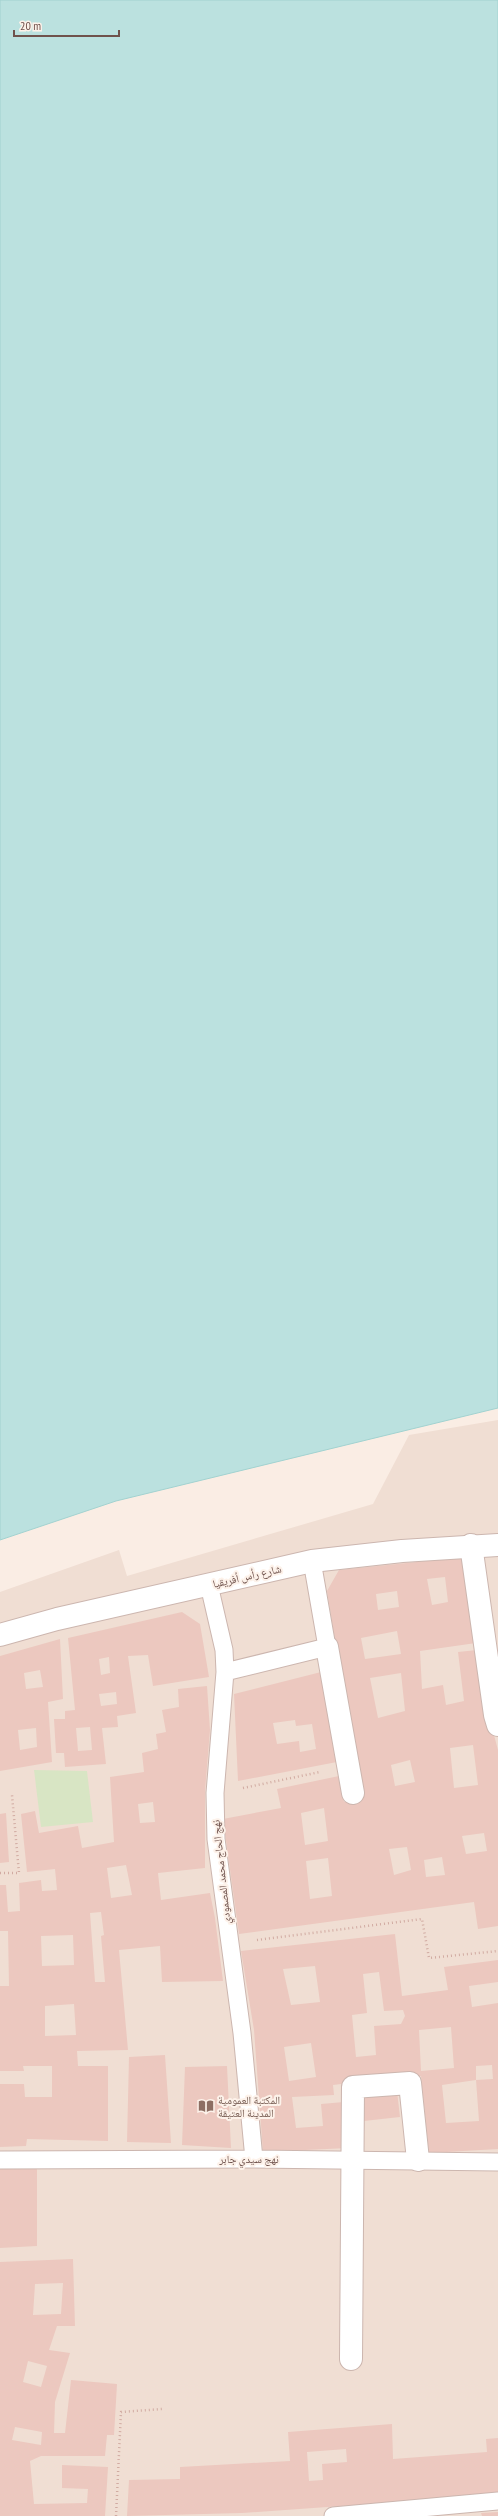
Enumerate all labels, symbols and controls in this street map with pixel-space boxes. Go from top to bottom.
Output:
scale bar [14,12,119,38]
text: 20 m [20,18,41,33]
street label: شارع رأس أفريقيا [211,1561,283,1591]
street label: نهج الحاج محمد المصمودي [209,1819,235,1925]
place label: المكتبة العمومية المدينة العتيقة [218,2093,280,2120]
library icon: المكتبة العمومية المدينة العتيقة [197,2097,215,2115]
street label: نهج سيدي جابر [218,2152,279,2168]

